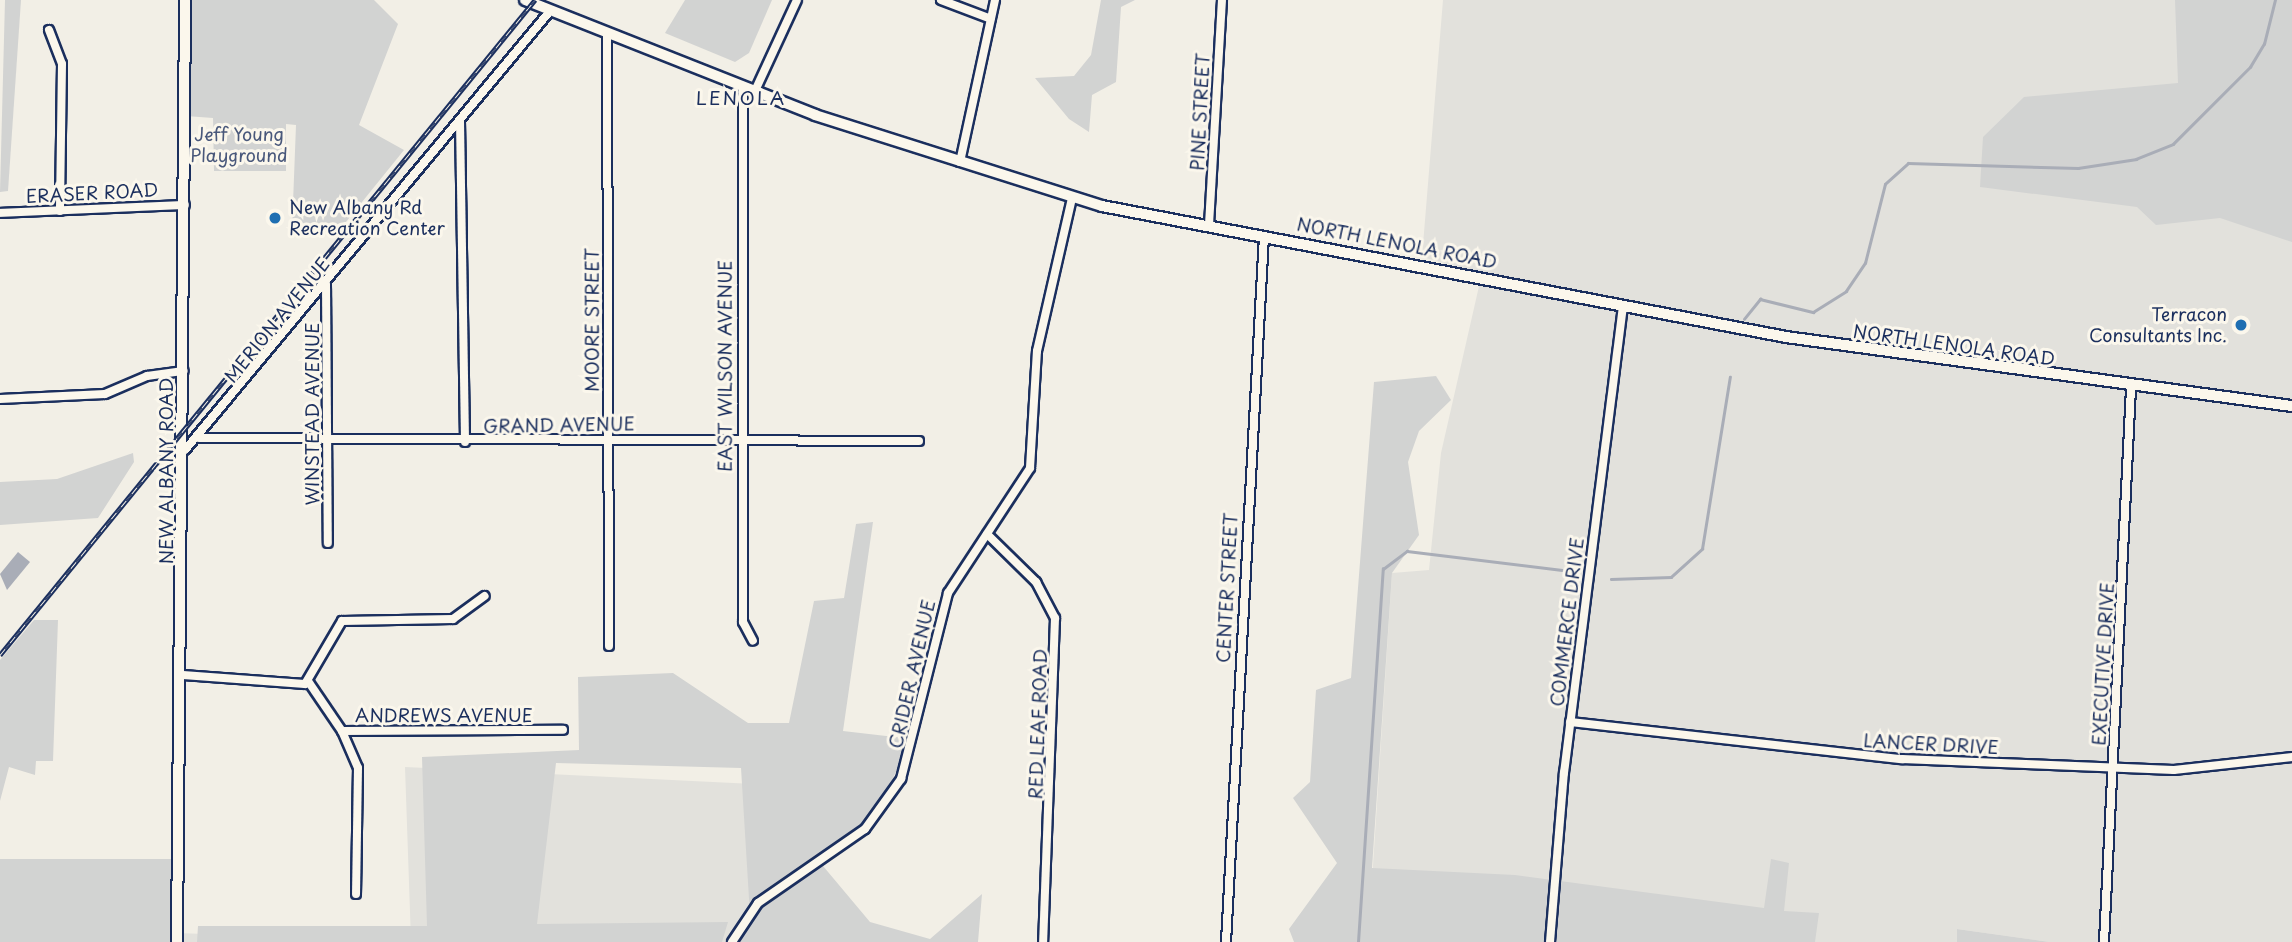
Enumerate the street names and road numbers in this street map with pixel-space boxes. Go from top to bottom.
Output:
street label: PINE STREET [1186,52,1214,172]
street label: ERASER ROAD [25,179,159,207]
street label: NORTH LENOLA ROAD [1293,213,1501,273]
street label: MOORE STREET [581,247,603,393]
street label: MERION AVENUE [220,253,334,387]
street label: EAST WILSON AVENUE [714,261,736,471]
street label: NORTH LENOLA ROAD [1850,320,2058,370]
street label: WINSTEAD AVENUE [301,323,323,505]
street label: NEW ALBANY ROAD [155,378,177,564]
street label: GRAND AVENUE [484,413,634,437]
street label: CENTER STREET [1212,511,1242,665]
street label: COMMERCE DRIVE [1546,536,1588,708]
street label: EXECUTIVE DRIVE [2088,582,2118,746]
street label: CRIDER AVENUE [884,598,940,750]
street label: RED LEAF ROAD [1025,648,1051,800]
street label: ANDREWS AVENUE [356,704,532,726]
street label: LANCER DRIVE [1862,730,2000,758]

